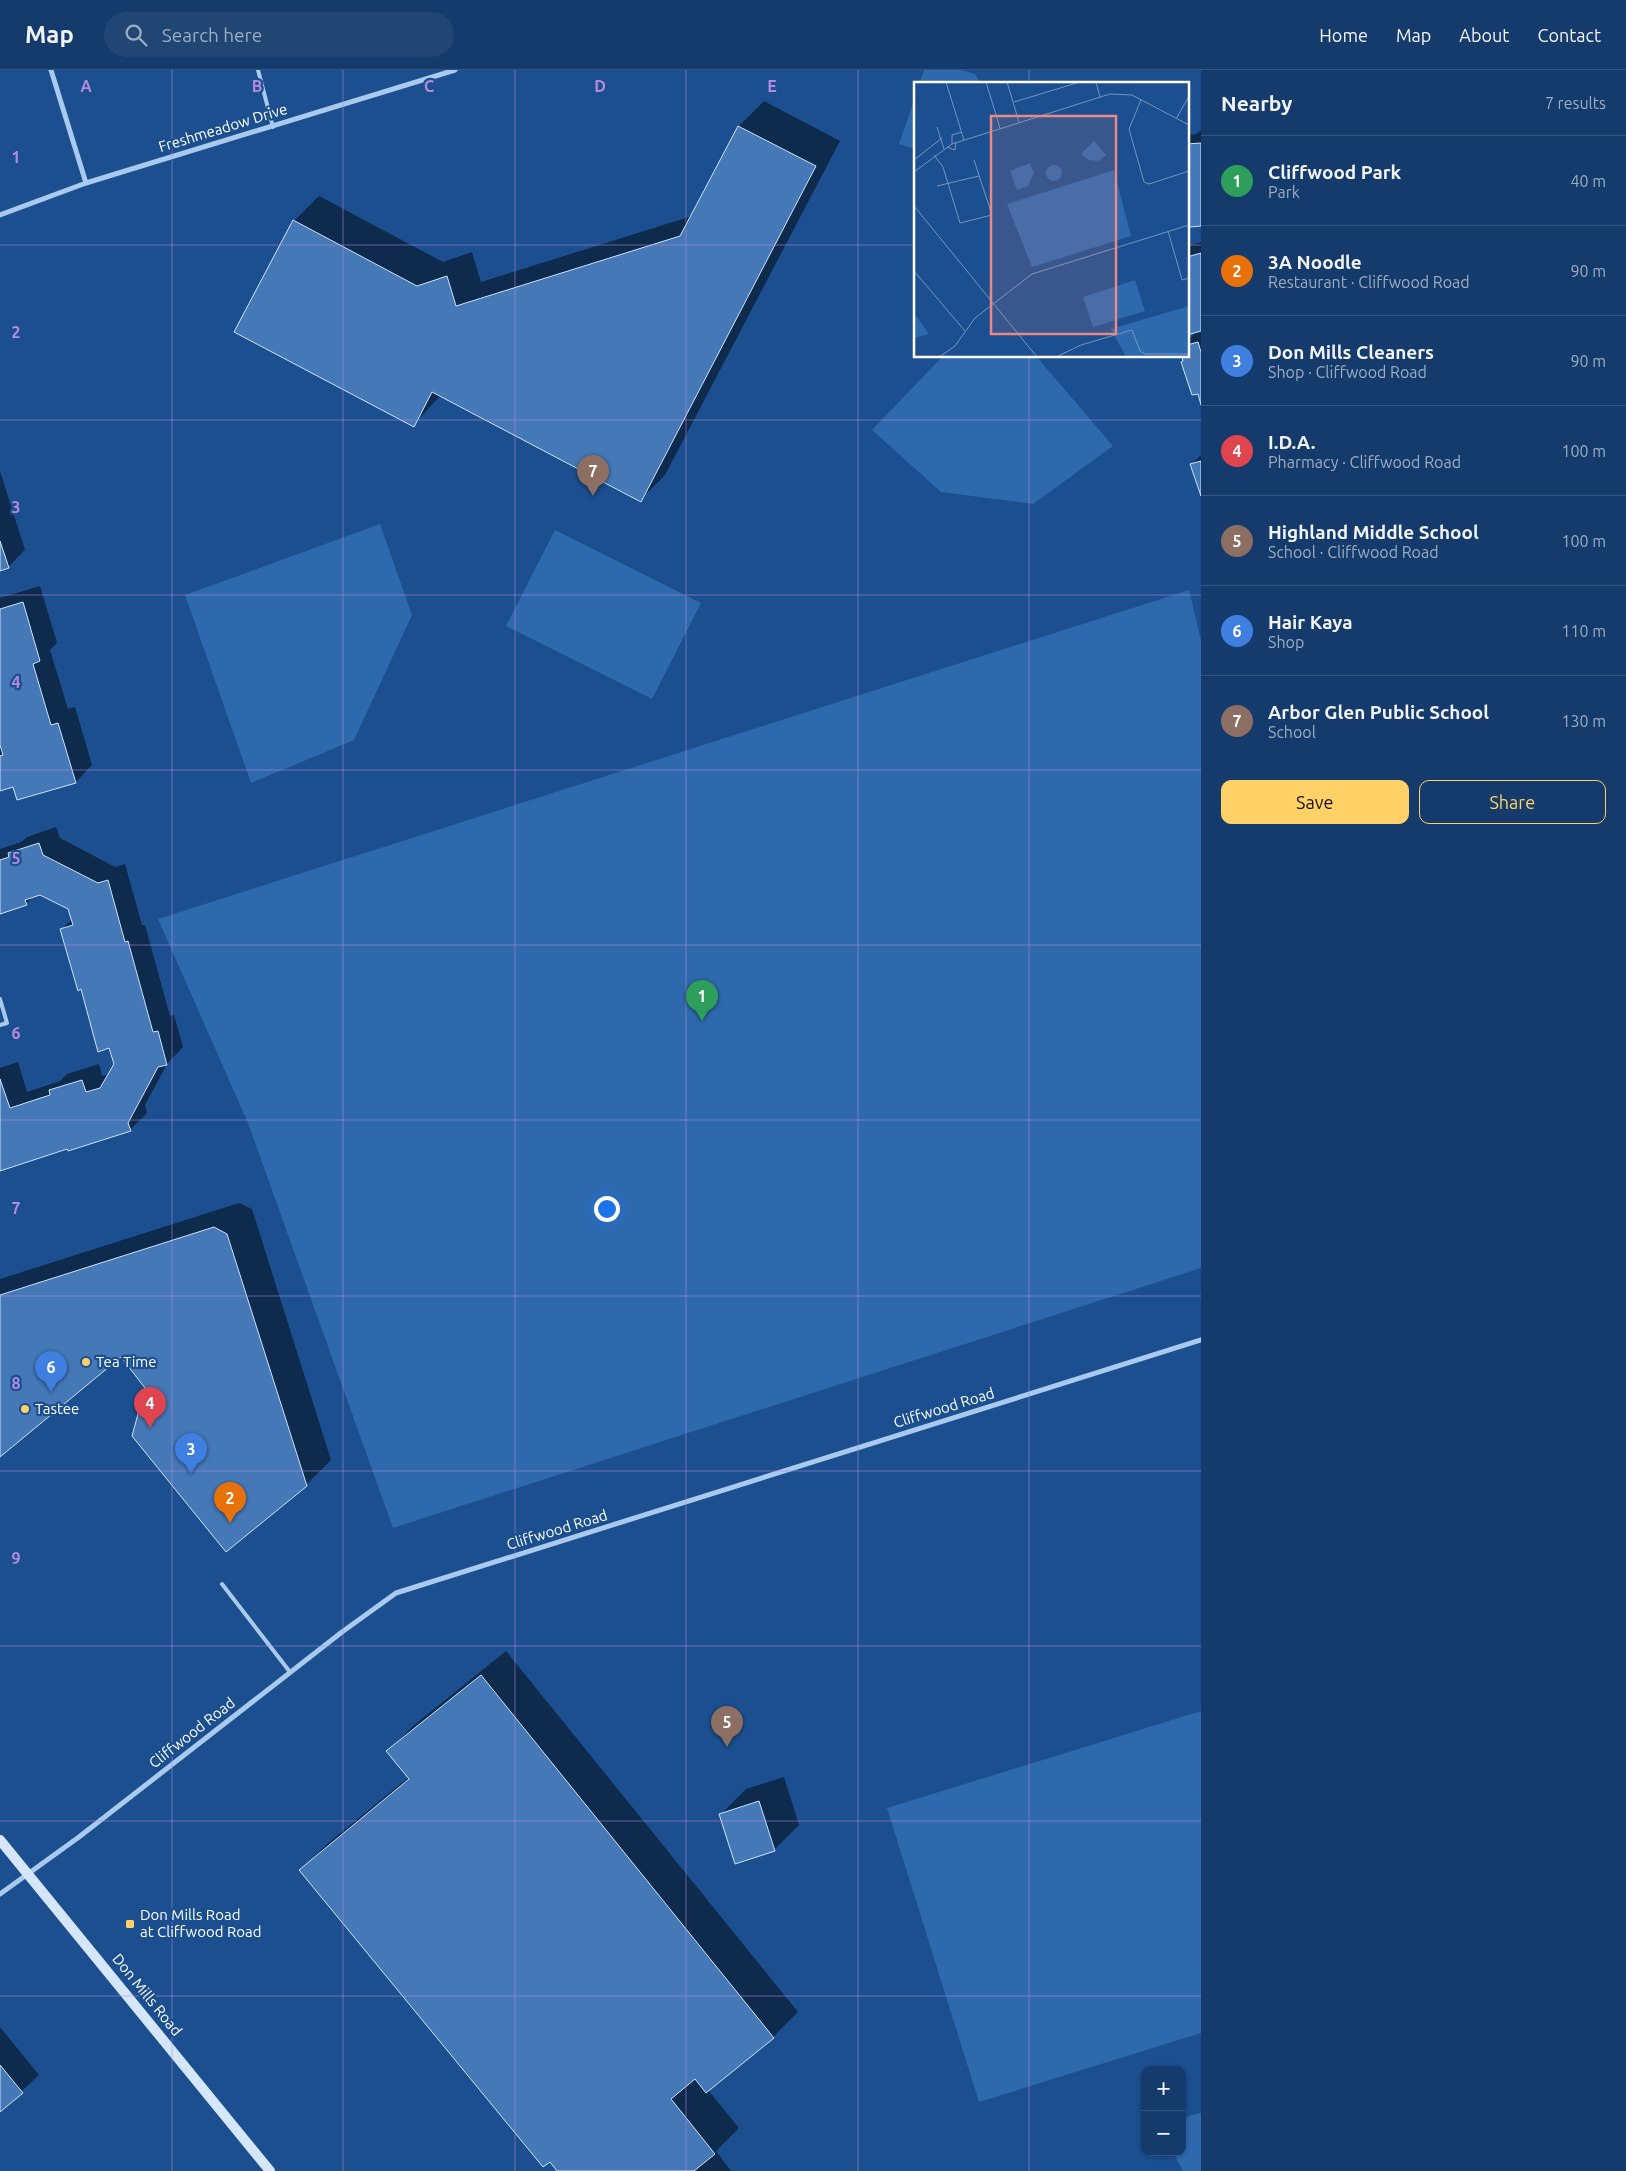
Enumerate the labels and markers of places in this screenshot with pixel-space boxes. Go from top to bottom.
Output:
pin: 7 [577,455,609,496]
pin: 1 [686,980,718,1021]
pin: 6 [35,1351,67,1392]
place label: Tea Time [96,1353,157,1370]
marker: Tea Time [80,1356,92,1368]
pin: 4 [134,1387,166,1428]
place label: Tastee [35,1400,79,1417]
marker: Tastee [19,1403,31,1415]
pin: 3 [175,1433,207,1474]
pin: 2 [214,1482,246,1523]
pin: 5 [711,1706,743,1747]
place label: Don Mills Road at Cliffwood Road [140,1906,262,1940]
marker: Don Mills Road at Cliffwood Road [124,1918,136,1930]

